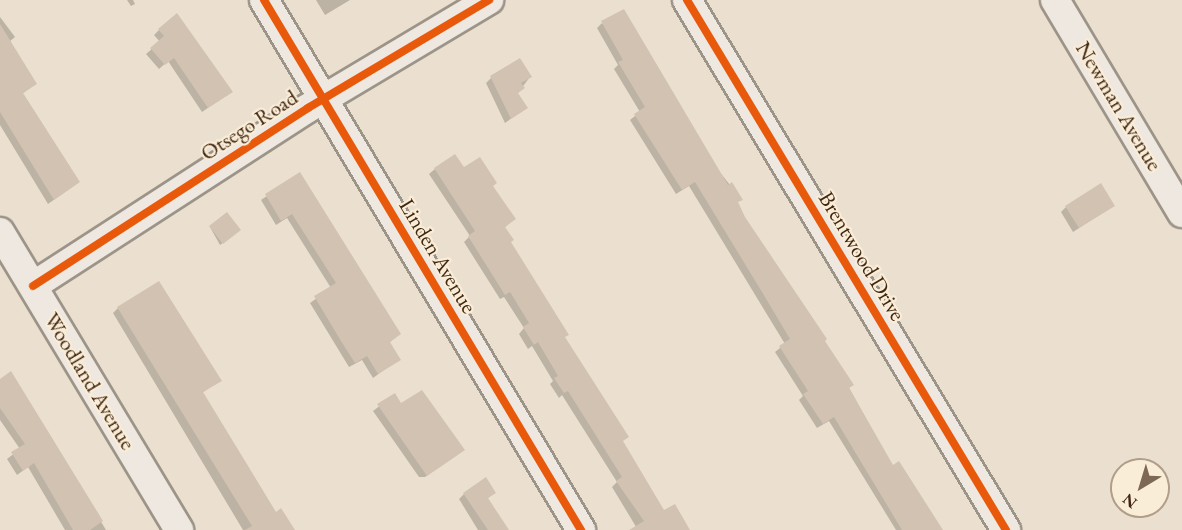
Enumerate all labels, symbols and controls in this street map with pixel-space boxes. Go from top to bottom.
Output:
street label: Newman Avenue [1070,37,1168,175]
street label: Otsego Road [196,84,302,166]
street label: Brentwood Drive [813,187,911,325]
street label: Linden Avenue [394,194,482,318]
street label: Woodland Avenue [39,308,141,454]
north arrow [1110,458,1170,518]
text: N [1118,489,1141,513]

